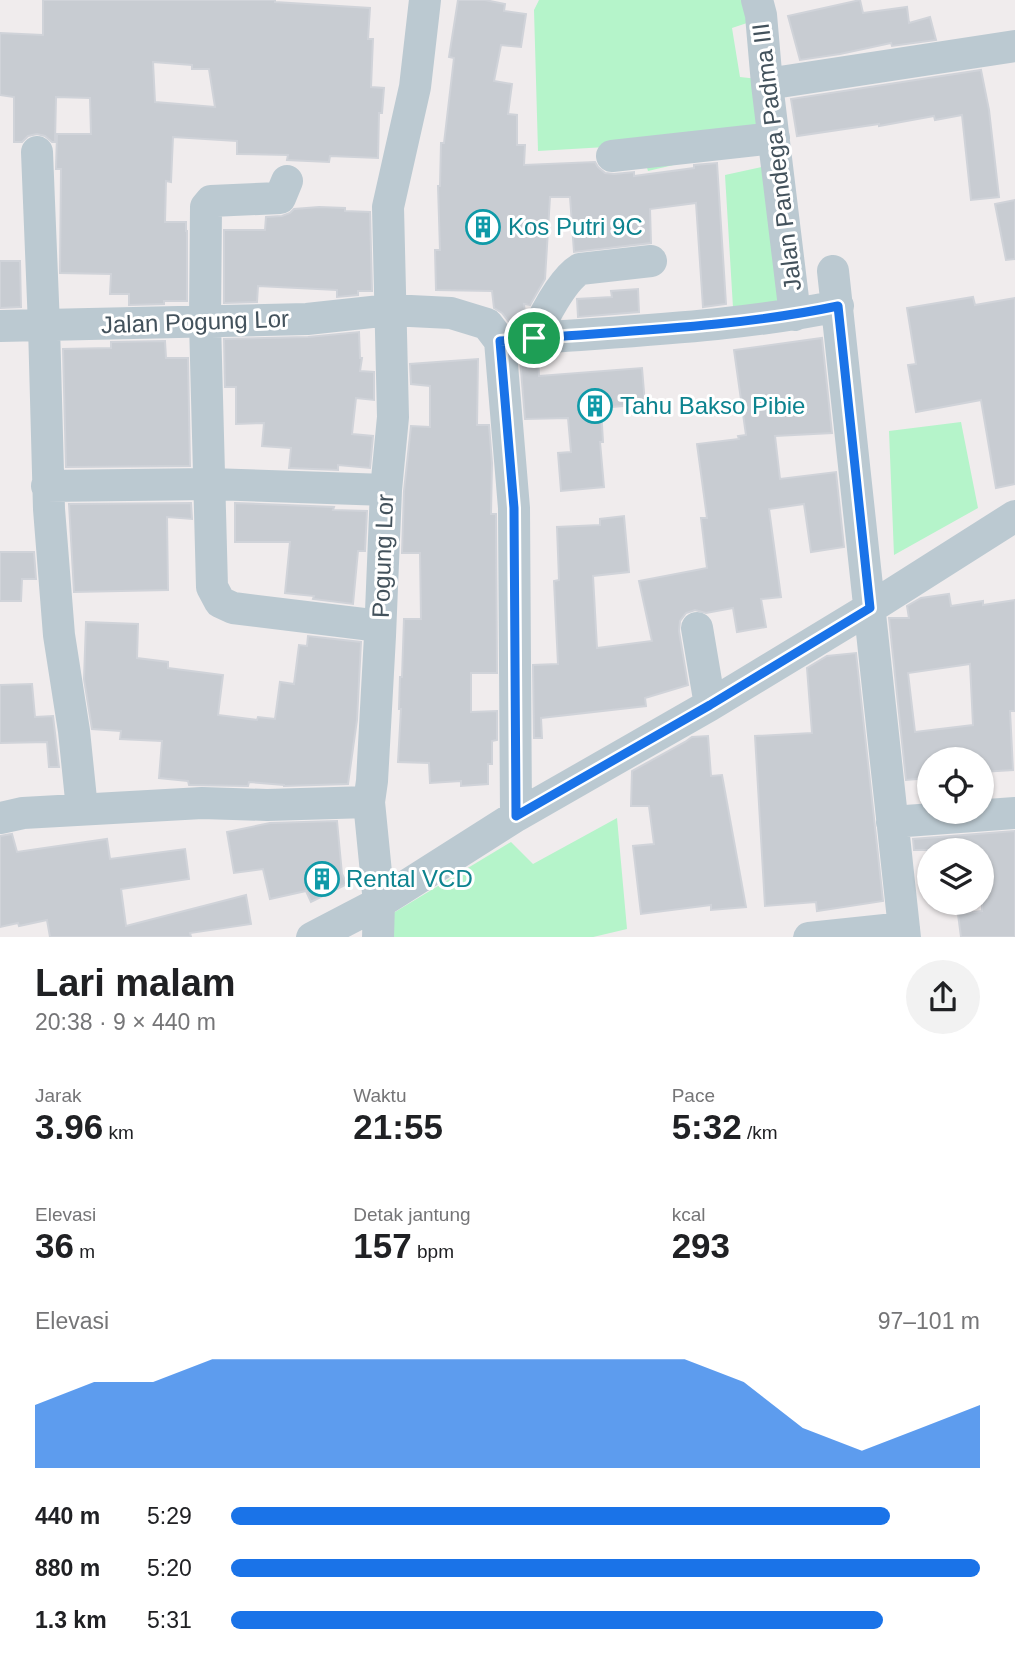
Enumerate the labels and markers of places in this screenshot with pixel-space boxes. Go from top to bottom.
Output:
building icon: Kos Putri 9C [464,208,502,246]
place label: Kos Putri 9C [508,213,643,240]
pin [504,308,564,368]
building icon: Tahu Bakso Pibie [576,387,614,425]
place label: Tahu Bakso Pibie [620,392,805,419]
building icon: Rental VCD [303,860,341,898]
place label: Rental VCD [346,865,473,892]

